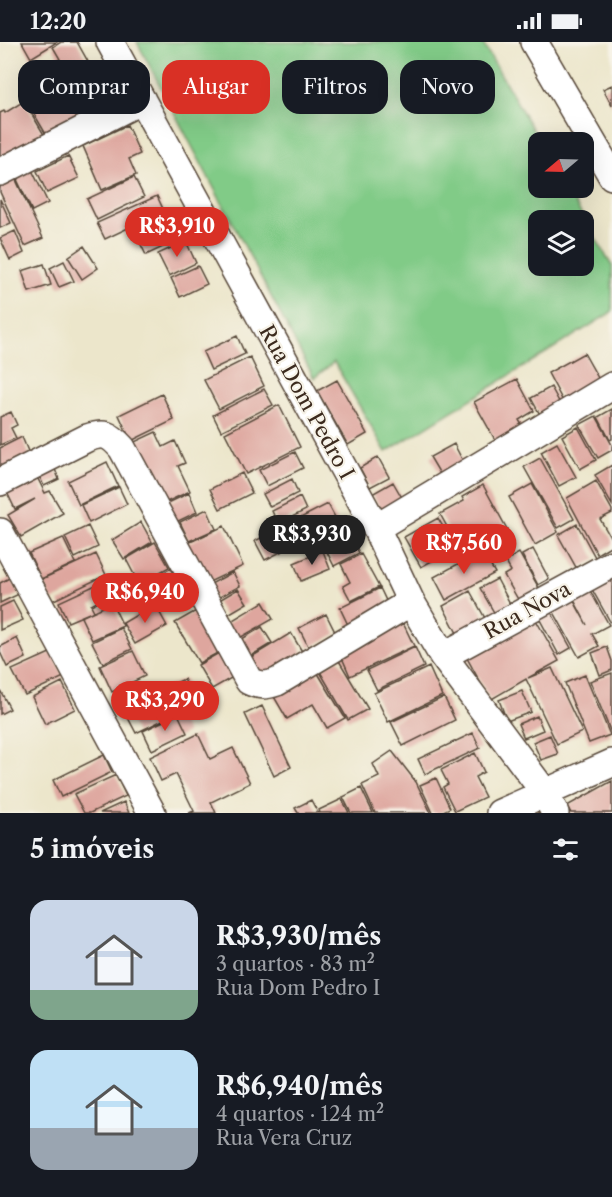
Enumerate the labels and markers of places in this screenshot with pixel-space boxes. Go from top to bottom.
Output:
pin: R$3,910 [122,207,232,258]
pin: R$3,930 [257,515,367,566]
pin: R$7,560 [409,524,519,575]
pin: R$6,940 [90,573,200,624]
pin: R$3,290 [110,681,220,732]

